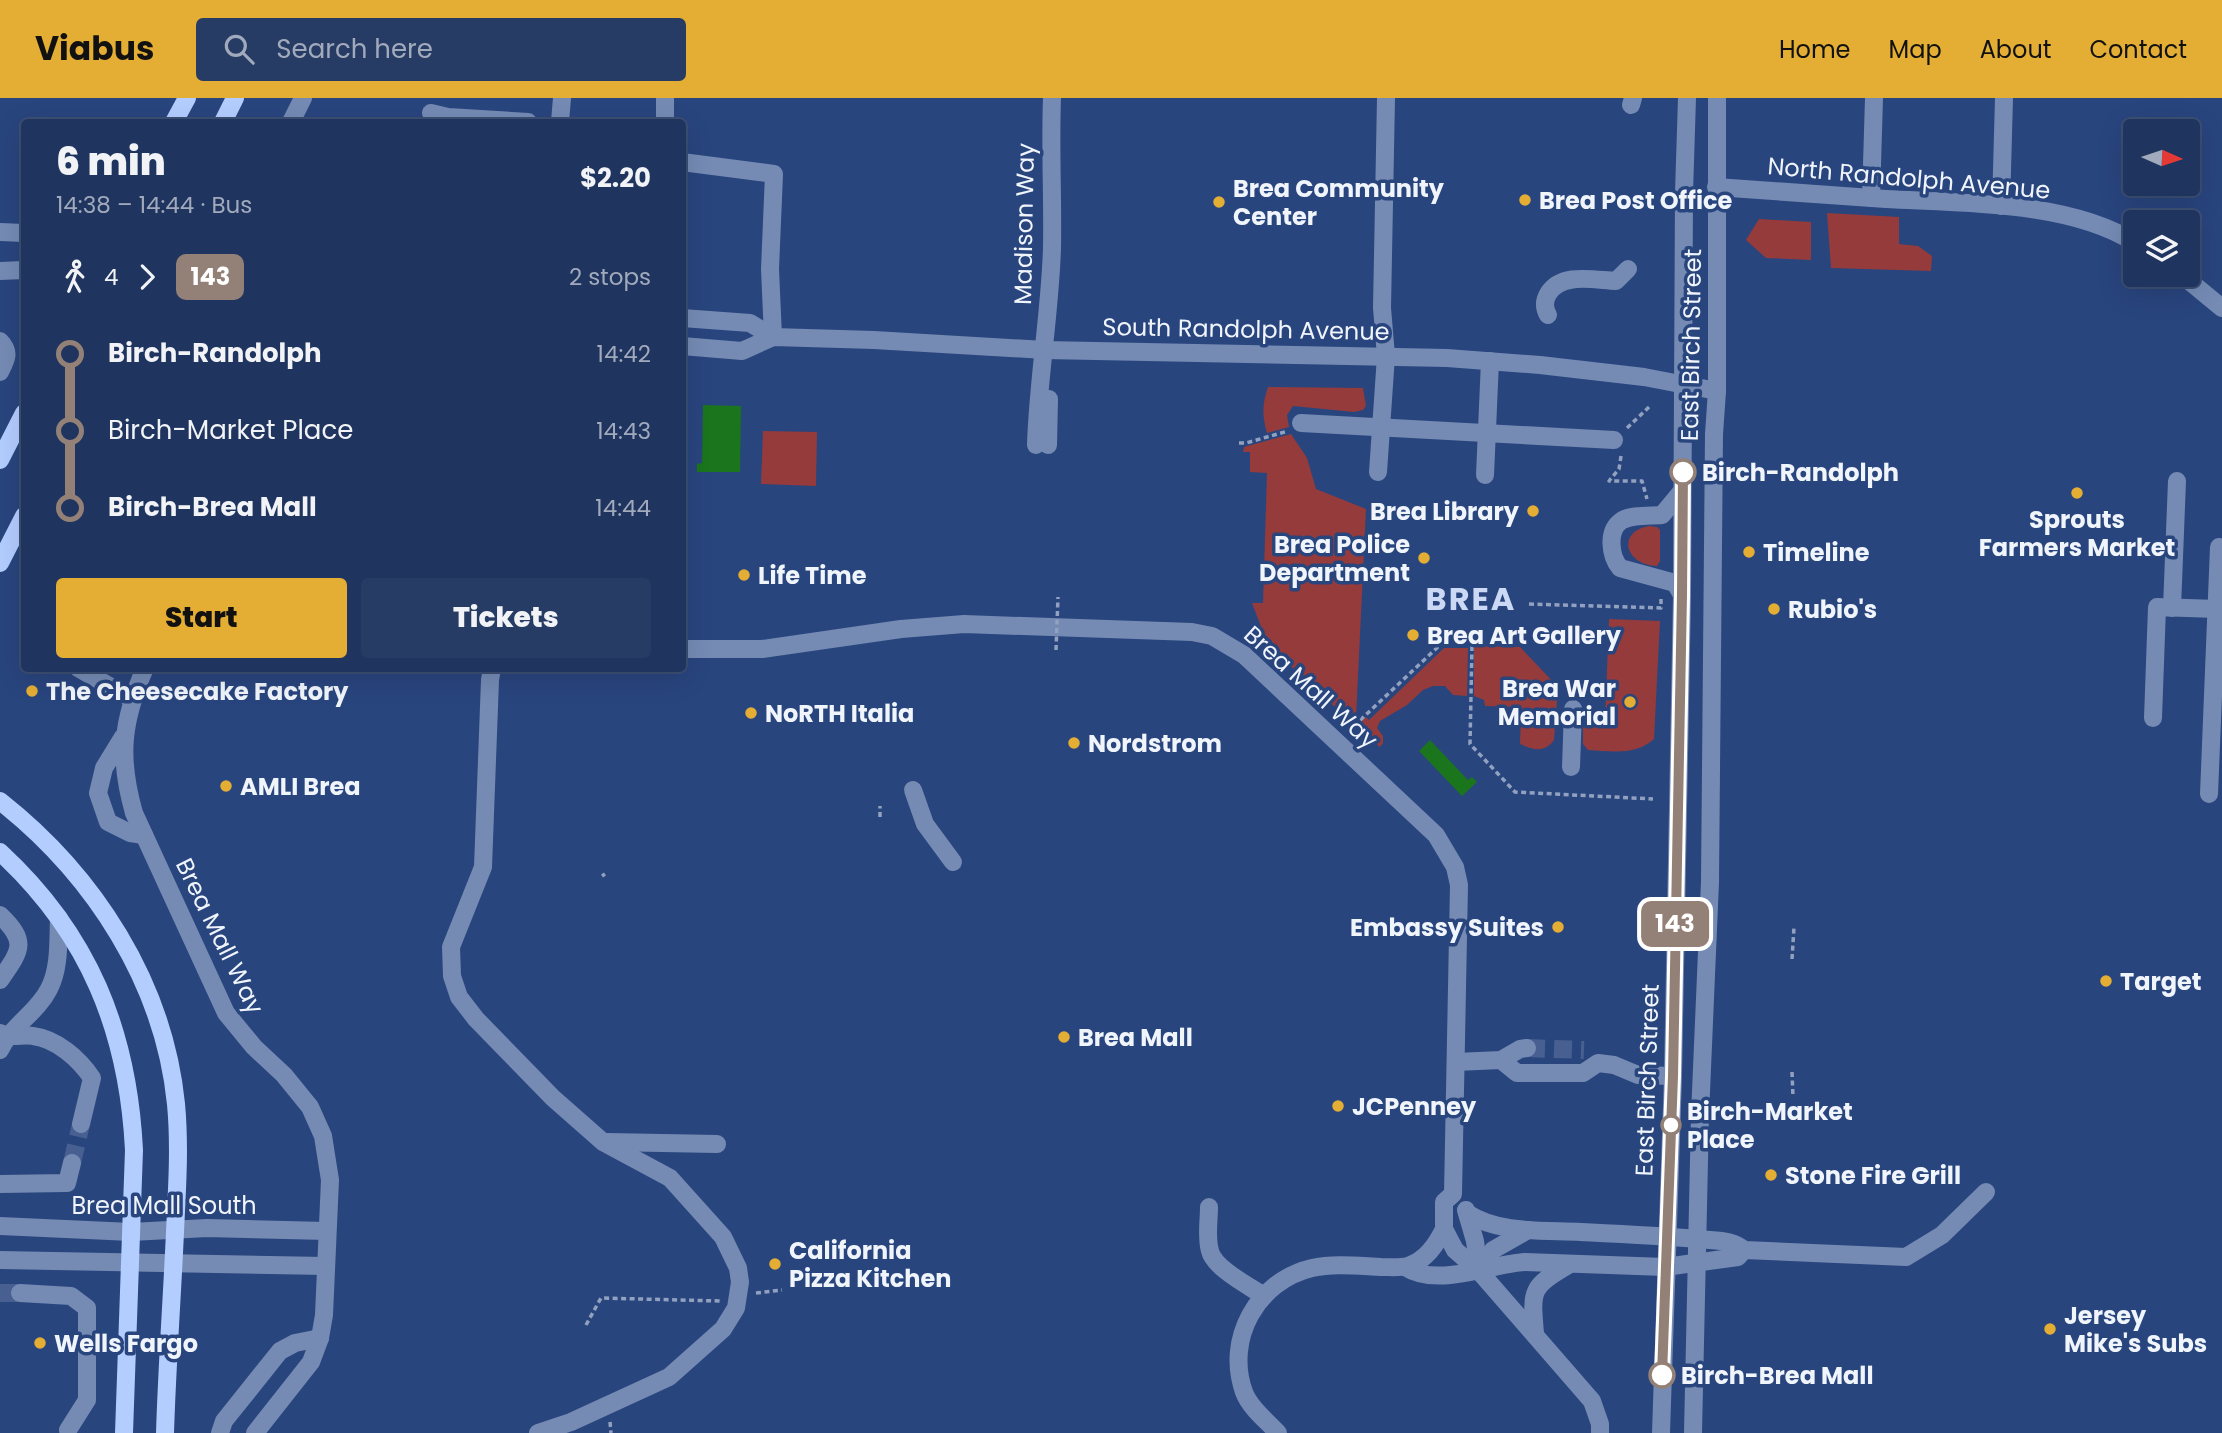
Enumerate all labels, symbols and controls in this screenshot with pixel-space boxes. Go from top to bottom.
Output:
search box [196,18,686,81]
text: Viabus [35,25,154,72]
icon: search [220,30,258,68]
text: Search here [276,31,433,67]
text: Home [1779,33,1851,66]
text: Map [1889,33,1942,66]
text: About [1980,33,2051,66]
text: Contact [2089,33,2187,66]
north arrow [2123,119,2200,196]
map controls [2123,119,2200,287]
text: 6 min [56,135,166,188]
street label: Madison Way [1006,142,1042,305]
street label: North Randolph Avenue [1766,149,2052,207]
text: $2.20 [580,160,651,196]
place label: Brea Community Center [1233,172,1445,233]
place label: Brea Post Office [1539,184,1732,217]
text: 14:38 – 14:44 · Bus [56,189,252,221]
marker: Brea Post Office [1517,192,1533,208]
marker: Brea Community Center [1211,194,1227,210]
button: layers [2123,210,2200,287]
street label: East Birch Street [1673,249,1709,441]
icon: walk [56,258,94,296]
icon: forward [128,258,166,296]
text: 143 [190,260,230,293]
text: 4 [104,261,118,293]
text: 2 stops [569,261,651,293]
street label: South Randolph Avenue [1102,310,1390,348]
text: Birch-Randolph [108,335,321,371]
text: 14:42 [597,338,651,370]
text: Birch-Market Place [108,412,353,448]
text: 14:43 [596,415,651,447]
place label: Birch-Randolph [1702,456,1899,489]
marker: Birch-Randolph [1670,459,1696,485]
marker: Sprouts Farmers Market [2069,485,2085,501]
text: Birch-Brea Mall [108,489,317,525]
text: 14:44 [595,492,651,524]
place label: Brea Library [1370,495,1520,528]
marker: Brea Library [1525,503,1541,519]
place label: Sprouts Farmers Market [1979,503,2175,564]
place label: Brea Police Department [1259,528,1410,589]
place label: Timeline [1763,536,1870,569]
marker: Timeline [1741,544,1757,560]
marker: Brea Police Department [1416,550,1432,566]
place label: Life Time [758,559,867,592]
marker: Life Time [736,567,752,583]
district label: BREA [1426,576,1516,621]
button: Start [56,578,347,658]
button: Tickets [361,578,651,658]
place label: Rubio's [1788,593,1877,626]
marker: Rubio's [1766,601,1782,617]
street label: Brea Mall Way [1237,618,1385,756]
place label: Brea Art Gallery [1427,619,1622,652]
marker: Brea Art Gallery [1405,627,1421,643]
place label: Brea War Memorial [1498,672,1616,733]
place label: The Cheesecake Factory [46,675,349,708]
marker: The Cheesecake Factory [24,683,40,699]
marker: Brea War Memorial [1622,694,1638,710]
place label: NoRTH Italia [765,697,914,730]
marker: NoRTH Italia [743,705,759,721]
place label: Nordstrom [1088,727,1222,760]
marker: Nordstrom [1066,735,1082,751]
place label: AMLI Brea [240,770,361,803]
marker: AMLI Brea [218,778,234,794]
street label: Brea Mall Way [168,853,272,1020]
line badge: 143 [1635,901,1715,947]
text: 143 [1655,907,1695,940]
place label: Embassy Suites [1350,911,1544,944]
marker: Embassy Suites [1550,919,1566,935]
place label: Target [2120,965,2202,998]
marker: Target [2098,973,2114,989]
street label: East Birch Street [1627,983,1667,1177]
place label: Brea Mall [1078,1021,1193,1054]
marker: Brea Mall [1056,1029,1072,1045]
place label: JCPenney [1352,1090,1477,1123]
place label: Birch-Market Place [1687,1095,1853,1156]
marker: JCPenney [1330,1098,1346,1114]
marker: Birch-Market Place [1661,1115,1681,1135]
place label: Stone Fire Grill [1785,1159,1961,1192]
marker: Stone Fire Grill [1763,1167,1779,1183]
street label: Brea Mall South [71,1189,257,1222]
place label: California Pizza Kitchen [789,1234,951,1295]
marker: California Pizza Kitchen [767,1256,783,1272]
place label: Jersey Mike's Subs [2064,1299,2207,1360]
marker: Jersey Mike's Subs [2042,1321,2058,1337]
place label: Wells Fargo [54,1327,198,1360]
marker: Wells Fargo [32,1335,48,1351]
place label: Birch-Brea Mall [1681,1359,1874,1392]
marker: Birch-Brea Mall [1649,1362,1675,1388]

